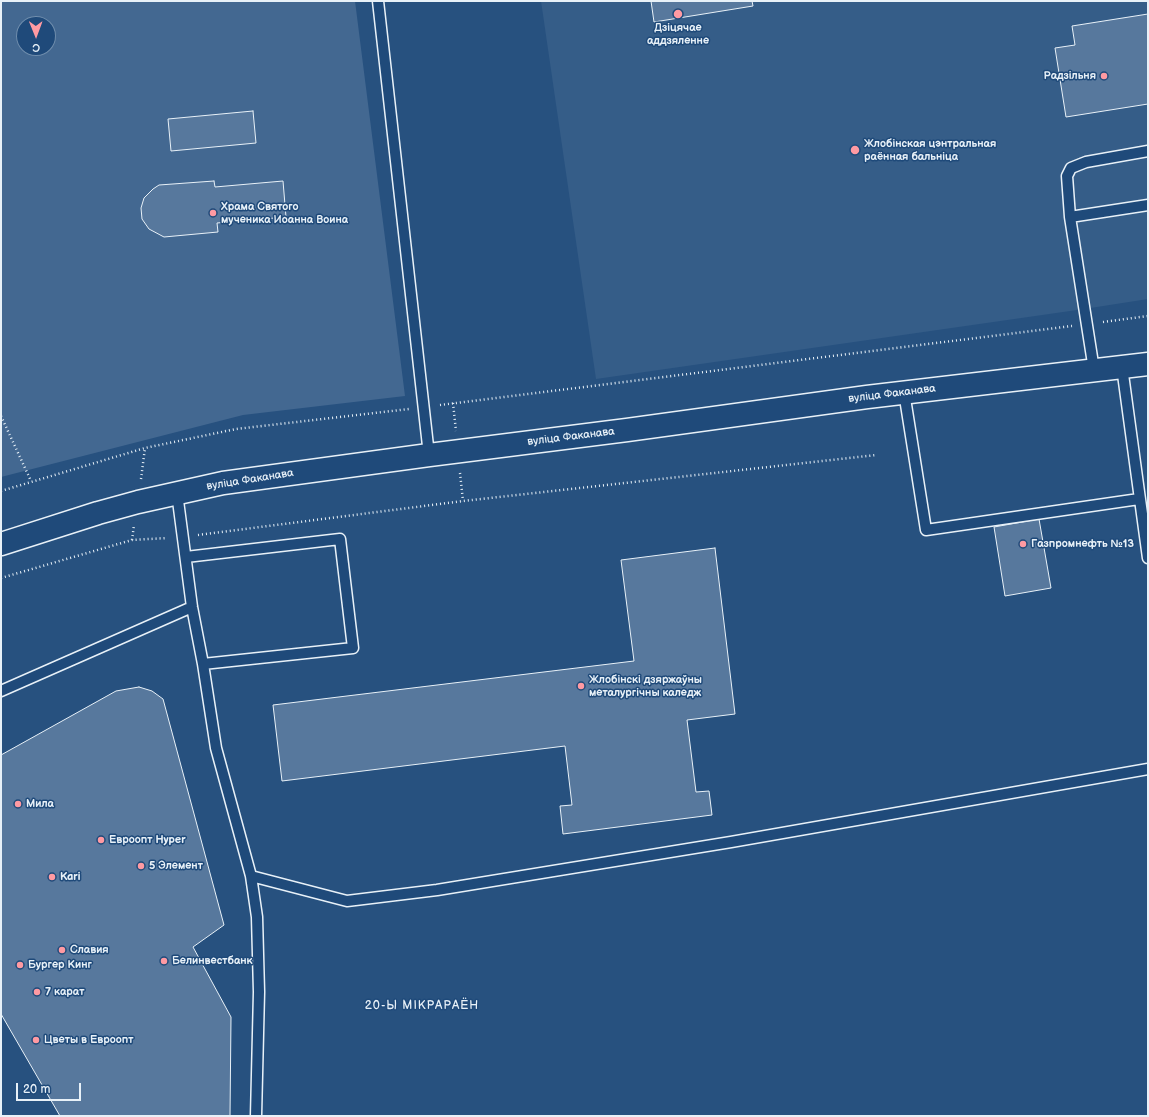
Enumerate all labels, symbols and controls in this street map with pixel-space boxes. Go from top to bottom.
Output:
marker: Дзіцячае аддзяленне [672,8,684,20]
north arrow [16,16,56,56]
place label: Дзіцячае аддзяленне [647,21,709,47]
text: С [32,41,40,54]
place label: Радзільня [1044,69,1096,83]
marker: Радзільня [1099,71,1109,81]
place label: Жлобінская цэнтральная раённая бальніца [864,137,996,163]
marker: Жлобінская цэнтральная раённая бальніца [849,144,861,156]
place label: Храма Святого мученика Иоанна Воина [221,200,348,226]
marker: Храма Святого мученика Иоанна Воина [208,208,218,218]
street label: вуліца Факанава [848,382,936,406]
street label: вуліца Факанава [527,425,615,449]
street label: вуліца Факанава [206,467,294,493]
place label: Газпромнефть №13 [1031,537,1134,551]
marker: Газпромнефть №13 [1018,539,1028,549]
place label: Жлобінскі дзяржаўны металургічны каледж [589,673,702,699]
marker: Жлобінскі дзяржаўны металургічны каледж [576,681,586,691]
place label: Мила [26,797,54,811]
marker: Мила [13,799,23,809]
place label: Евроопт Hyper [109,833,186,847]
marker: Евроопт Hyper [96,835,106,845]
place label: 5 Элемент [149,859,203,873]
marker: 5 Элемент [136,861,146,871]
place label: Kari [60,870,80,884]
marker: Kari [47,872,57,882]
place label: Славия [70,943,109,957]
marker: Славия [57,945,67,955]
place label: Белинвестбанк [172,954,253,968]
marker: Белинвестбанк [159,956,169,966]
place label: Бургер Кинг [28,958,92,972]
marker: Бургер Кинг [15,960,25,970]
place label: 7 карат [45,985,84,999]
marker: 7 карат [32,987,42,997]
district label: 20-Ы МІКРАРАЁН [365,999,479,1013]
place label: Цветы в Евроопт [44,1033,133,1047]
marker: Цветы в Евроопт [31,1035,41,1045]
scale bar [18,1075,83,1101]
text: 20 m [23,1082,50,1097]

